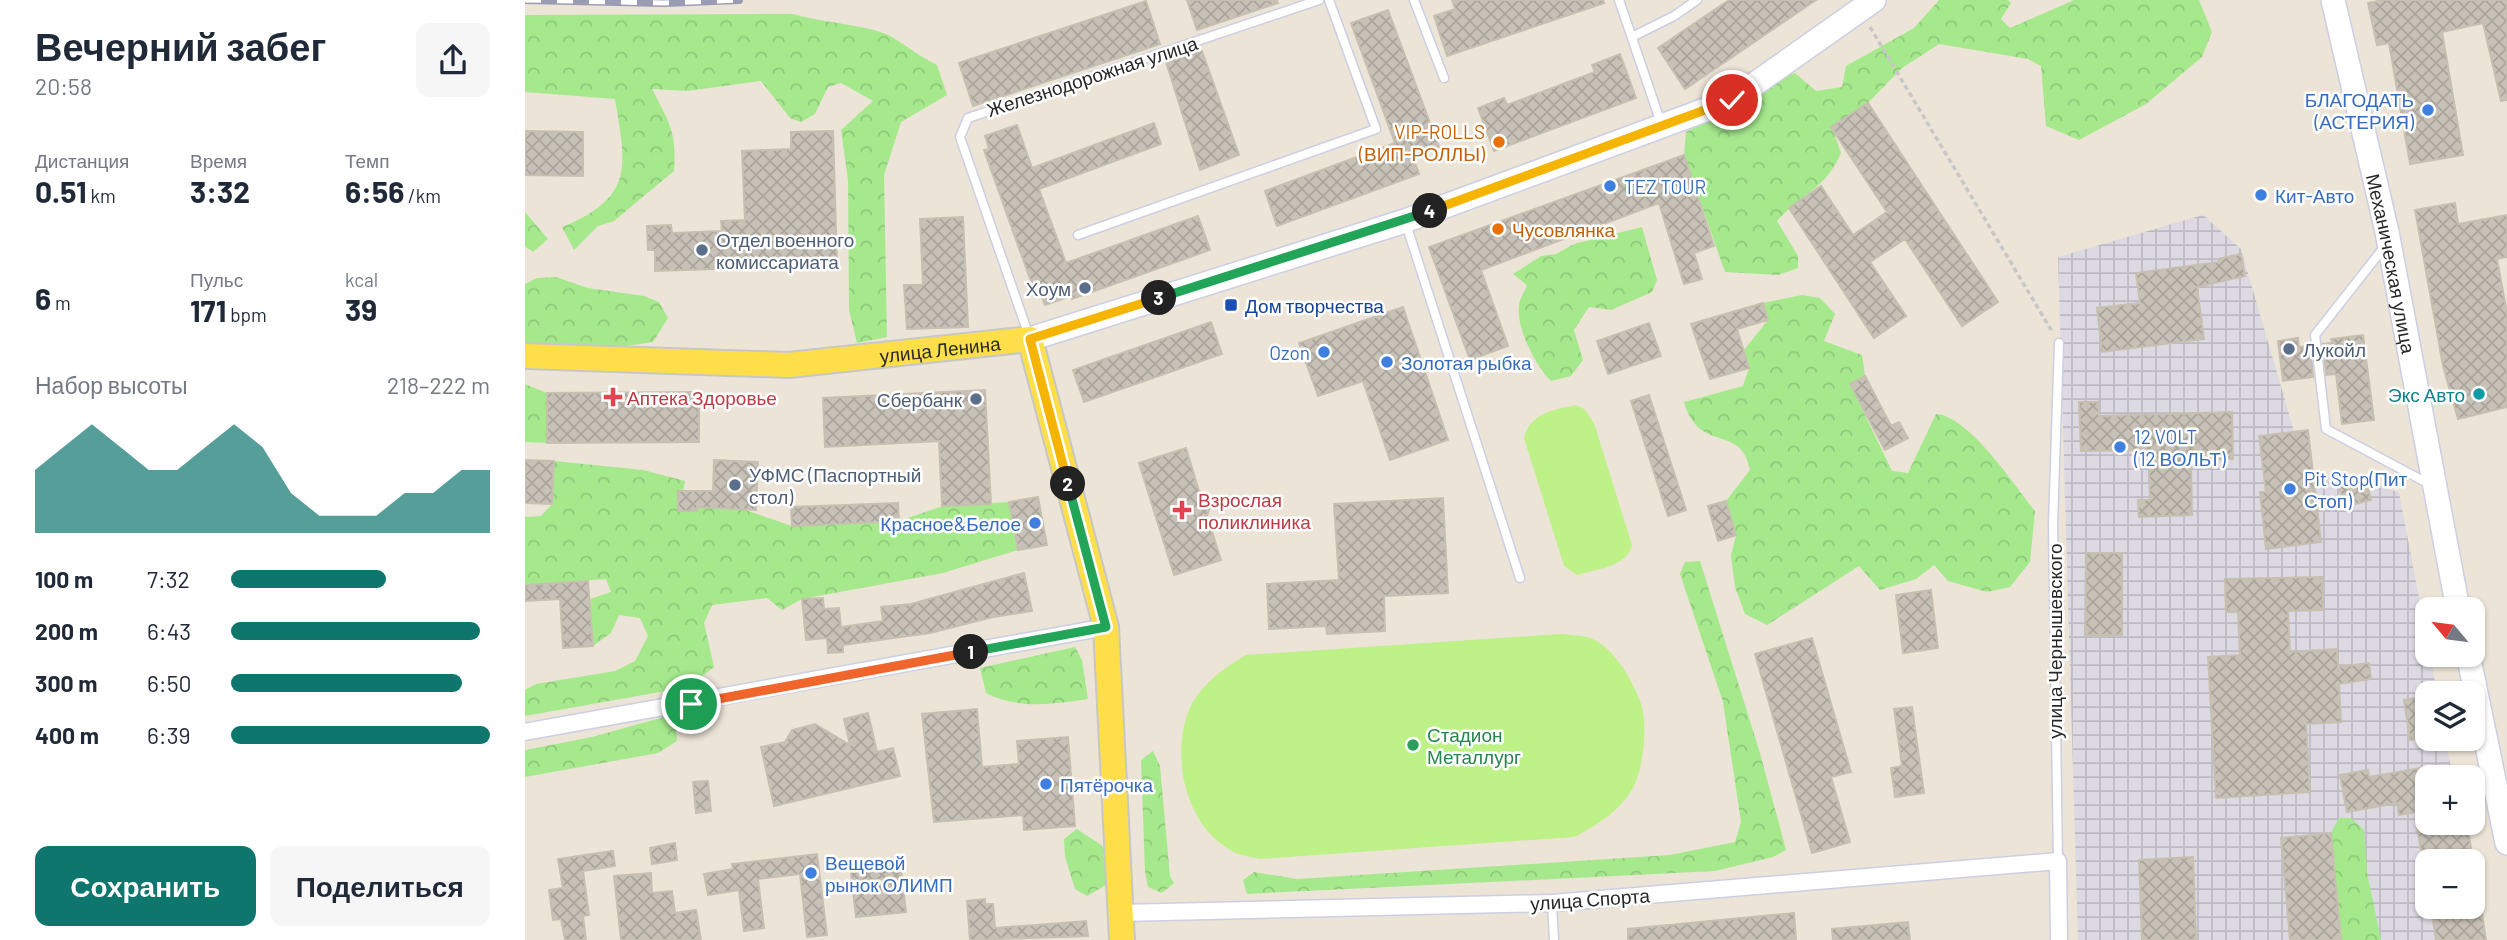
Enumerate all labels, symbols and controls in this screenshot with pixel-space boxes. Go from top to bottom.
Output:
text: Вечерний забег [35,23,326,69]
button: share [416,23,490,97]
street label: Железнодорожная улица [984,31,1201,121]
pin [1702,70,1762,130]
text: 20:58 [35,72,92,100]
icon: check [1713,81,1751,119]
place label: БЛАГОДАТЬ (АСТЕРИЯ) [2305,88,2415,133]
marker: БЛАГОДАТЬ (АСТЕРИЯ) [2420,102,2436,118]
place label: VIP-ROLLS (ВИП-РОЛЛЫ) [1358,120,1486,165]
marker: VIP-ROLLS (ВИП-РОЛЛЫ) [1491,134,1507,150]
text: Дистанция [35,149,129,172]
text: Время [190,149,247,172]
text: Темп [345,149,389,172]
street label: Механическая улица [2362,171,2421,356]
text: 0.51 [35,173,87,209]
text: 3:32 [190,173,250,209]
text: 6:56 [345,173,404,209]
place label: TEZ TOUR [1624,175,1706,198]
marker: TEZ TOUR [1602,178,1618,194]
text: km [87,184,116,207]
text: /km [404,184,441,207]
place label: Кит-Авто [2275,184,2354,207]
marker: Кит-Авто [2253,187,2269,203]
pin: 4 [1413,194,1447,228]
text: 4 [1424,199,1435,222]
place label: Чусовлянка [1512,218,1615,241]
marker: Чусовлянка [1490,221,1506,237]
place label: Отдел военного комиссариата [716,228,854,273]
marker: Отдел военного комиссариата [694,242,710,258]
text: Пульс [190,268,243,291]
text: kcal [345,268,378,291]
place label: Хоум [1026,277,1071,300]
text: 6 [35,280,51,316]
marker: Хоум [1077,280,1093,296]
pin: 3 [1141,280,1177,316]
text: 3 [1153,286,1164,309]
text: m [51,291,71,314]
text: 39 [345,291,377,327]
text: 171 [190,292,226,328]
place label: Дом творчества [1245,294,1384,317]
marker: Дом творчества [1223,297,1239,313]
text: bpm [226,303,267,326]
street label: улица Ленина [878,331,1002,367]
place label: Лукойл [2303,338,2366,361]
place label: Ozon [1269,341,1310,364]
marker: Лукойл [2281,341,2297,357]
marker: Ozon [1316,344,1332,360]
place label: Золотая рыбка [1401,351,1532,374]
marker: Золотая рыбка [1379,354,1395,370]
text: Набор высоты [35,371,188,399]
text: 218–222 m [387,371,490,399]
place label: Экс Авто [2388,383,2465,406]
place label: Аптека Здоровье [627,386,777,409]
marker: Экс Авто [2471,386,2487,402]
place label: Сбербанк [877,388,963,411]
marker: Аптека Здоровье [605,389,621,405]
marker: Сбербанк [968,391,984,407]
place label: 12 VOLT (12 ВОЛЬТ) [2133,425,2227,470]
marker: 12 VOLT (12 ВОЛЬТ) [2112,439,2128,455]
place label: УФМС (Паспортный стол) [749,463,921,508]
pin: 2 [1051,466,1085,502]
place label: Pit Stop(Пит Стоп) [2304,467,2408,512]
text: 2 [1062,472,1073,495]
marker: УФМС (Паспортный стол) [727,477,743,493]
marker: Pit Stop(Пит Стоп) [2282,481,2298,497]
place label: Взрослая поликлиника [1198,488,1311,533]
marker: Взрослая поликлиника [1172,500,1192,520]
place label: Красное&Белое [880,512,1021,535]
marker: Красное&Белое [1027,515,1043,531]
street label: улица Чернышевского [2043,543,2066,739]
text: 100 m [35,565,93,593]
text: 7:32 [147,565,190,593]
north arrow [2415,597,2485,667]
map controls [2415,597,2485,919]
text: 200 m [35,617,98,645]
text: 6:43 [147,617,191,645]
pin: 1 [953,634,989,670]
text: 1 [967,640,974,663]
text: 300 m [35,669,97,697]
text: 6:50 [147,669,191,697]
pin [661,674,721,734]
button: layers [2415,681,2485,751]
icon: arrive [672,685,710,723]
text: 400 m [35,721,99,749]
text: 6:39 [147,721,190,749]
place label: Стадион Металлург [1427,723,1521,768]
marker: Стадион Металлург [1405,737,1421,753]
button: + [2415,765,2485,835]
place label: Пятёрочка [1060,773,1154,796]
marker: Пятёрочка [1038,776,1054,792]
button: Сохранить [35,846,256,926]
button: Поделиться [270,846,490,926]
button: − [2415,849,2485,919]
place label: Вещевой рынок ОЛИМП [825,851,953,896]
marker: Вещевой рынок ОЛИМП [803,865,819,881]
street label: улица Спорта [1529,883,1651,915]

